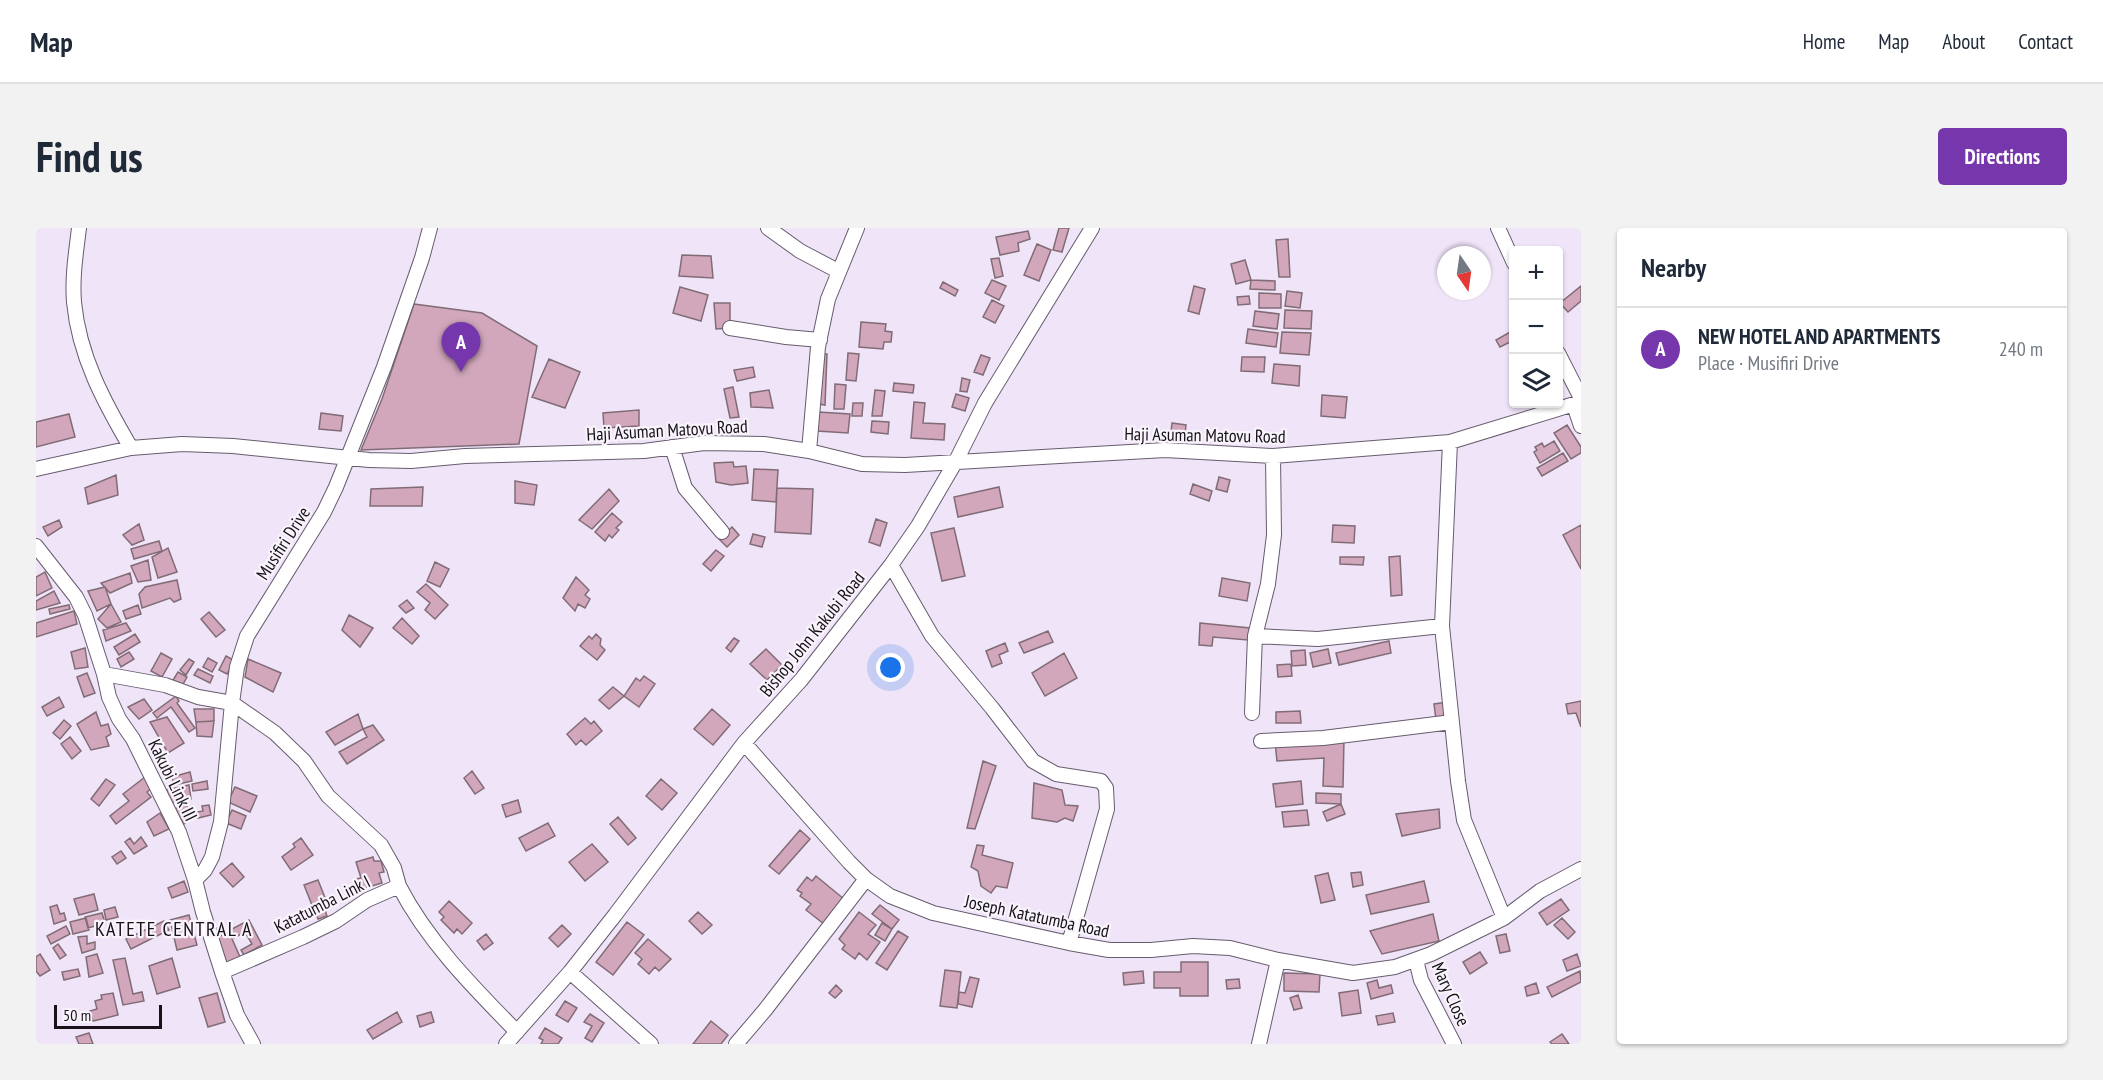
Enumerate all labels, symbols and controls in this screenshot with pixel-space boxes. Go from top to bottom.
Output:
text: Map [30,23,73,60]
text: Home [1803,28,1845,55]
text: Map [1878,28,1909,55]
text: About [1942,28,1985,55]
text: Contact [2018,28,2073,55]
button: Directions [1938,128,2067,185]
text: Find us [36,129,143,184]
north arrow [1437,246,1491,300]
map controls [1509,246,1563,408]
button: + [1509,246,1563,300]
text: Nearby [1641,251,1706,284]
button: − [1509,300,1563,354]
pin: A [442,322,480,372]
text: NEW HOTEL AND APARTMENTS [1698,322,1940,350]
text: A [1655,336,1666,362]
text: 240 m [1999,336,2043,362]
text: Place · Musifiri Drive [1698,350,1839,376]
button: layers [1509,354,1563,408]
street label: Haji Asuman Matovu Road [586,414,748,446]
street label: Haji Asuman Matovu Road [1124,422,1286,448]
street label: Musifiri Drive [251,502,315,584]
street label: Bishop John Kakubi Road [755,567,869,701]
your location [876,653,905,682]
street label: Kakubi Link III [143,735,203,825]
street label: Katatumba Link I [270,870,374,938]
street label: Joseph Katatumba Road [962,889,1111,943]
district label: KATETE CENTRAL A [95,916,253,942]
street label: Mary Close [1427,959,1475,1029]
scale bar [54,1002,162,1030]
text: 50 m [63,1005,91,1025]

